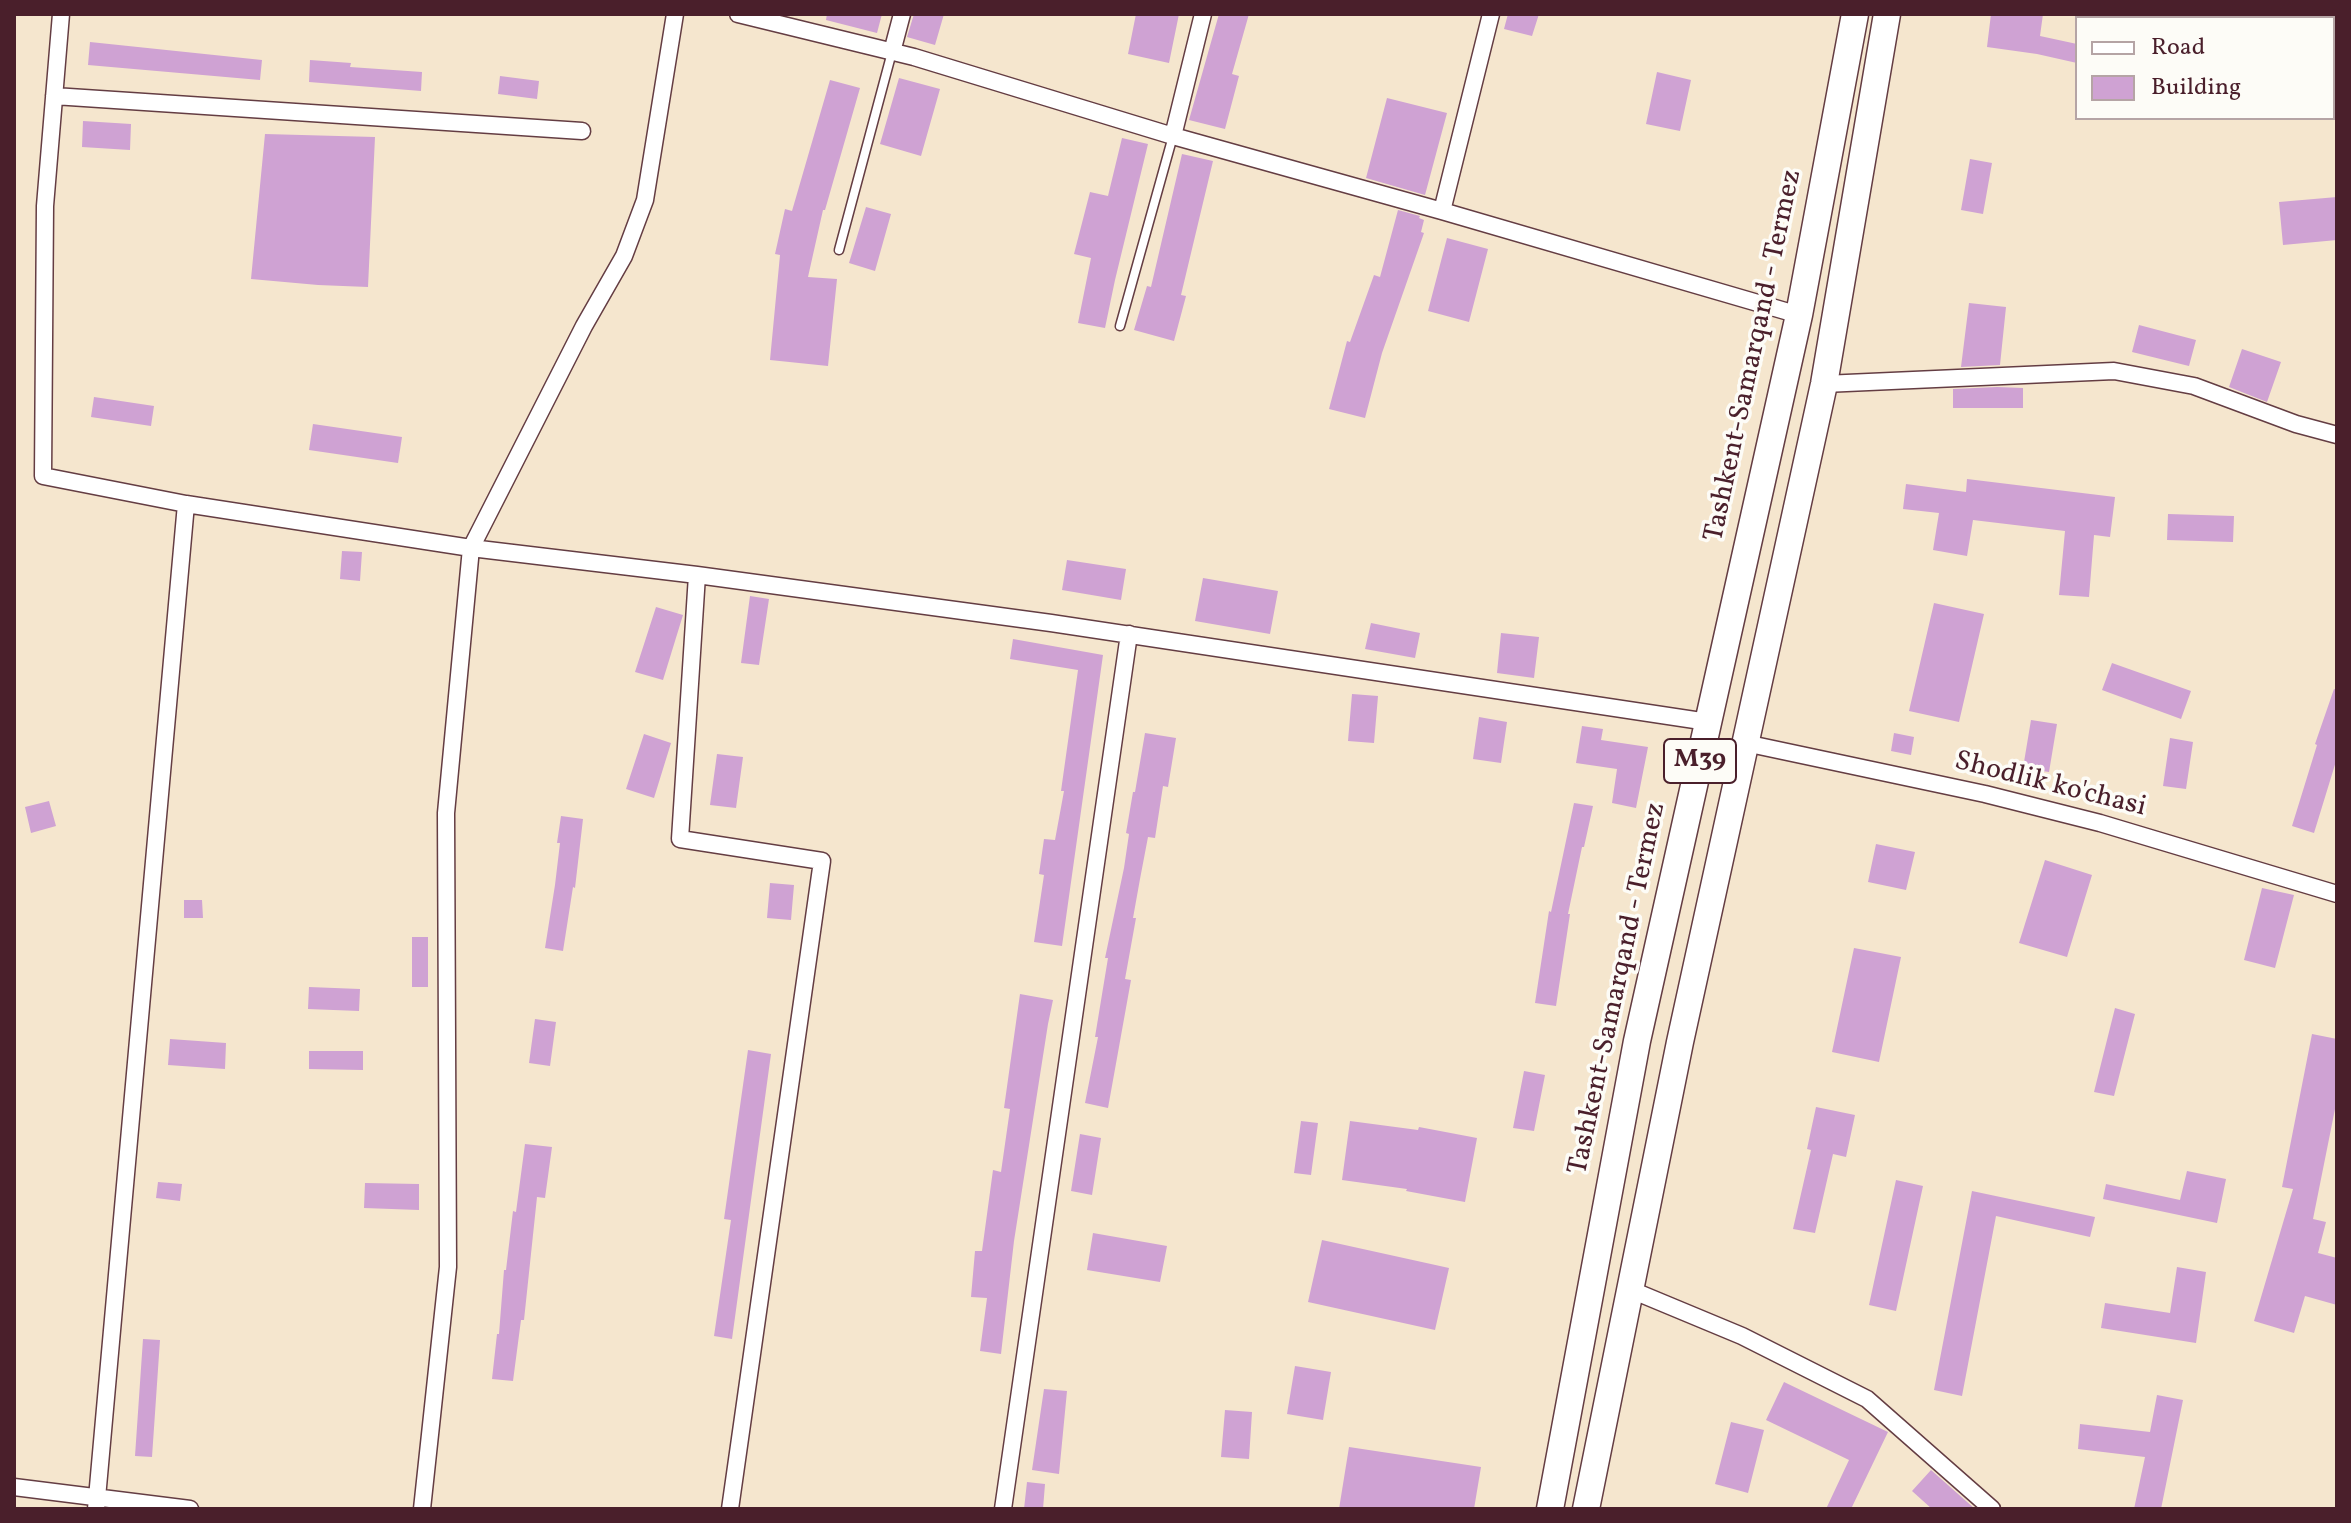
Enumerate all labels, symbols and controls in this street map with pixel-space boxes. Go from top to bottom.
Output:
legend [2075,16,2335,120]
text: Road [2151,31,2205,65]
text: Building [2151,71,2241,105]
street label: Tashkent-Samarqand - Termez [1699,167,1811,545]
road number: M39 [1664,739,1736,783]
street label: Shodlik ko'chasi [1951,746,2149,826]
street label: Tashkent-Samarqand - Termez [1563,800,1675,1178]

